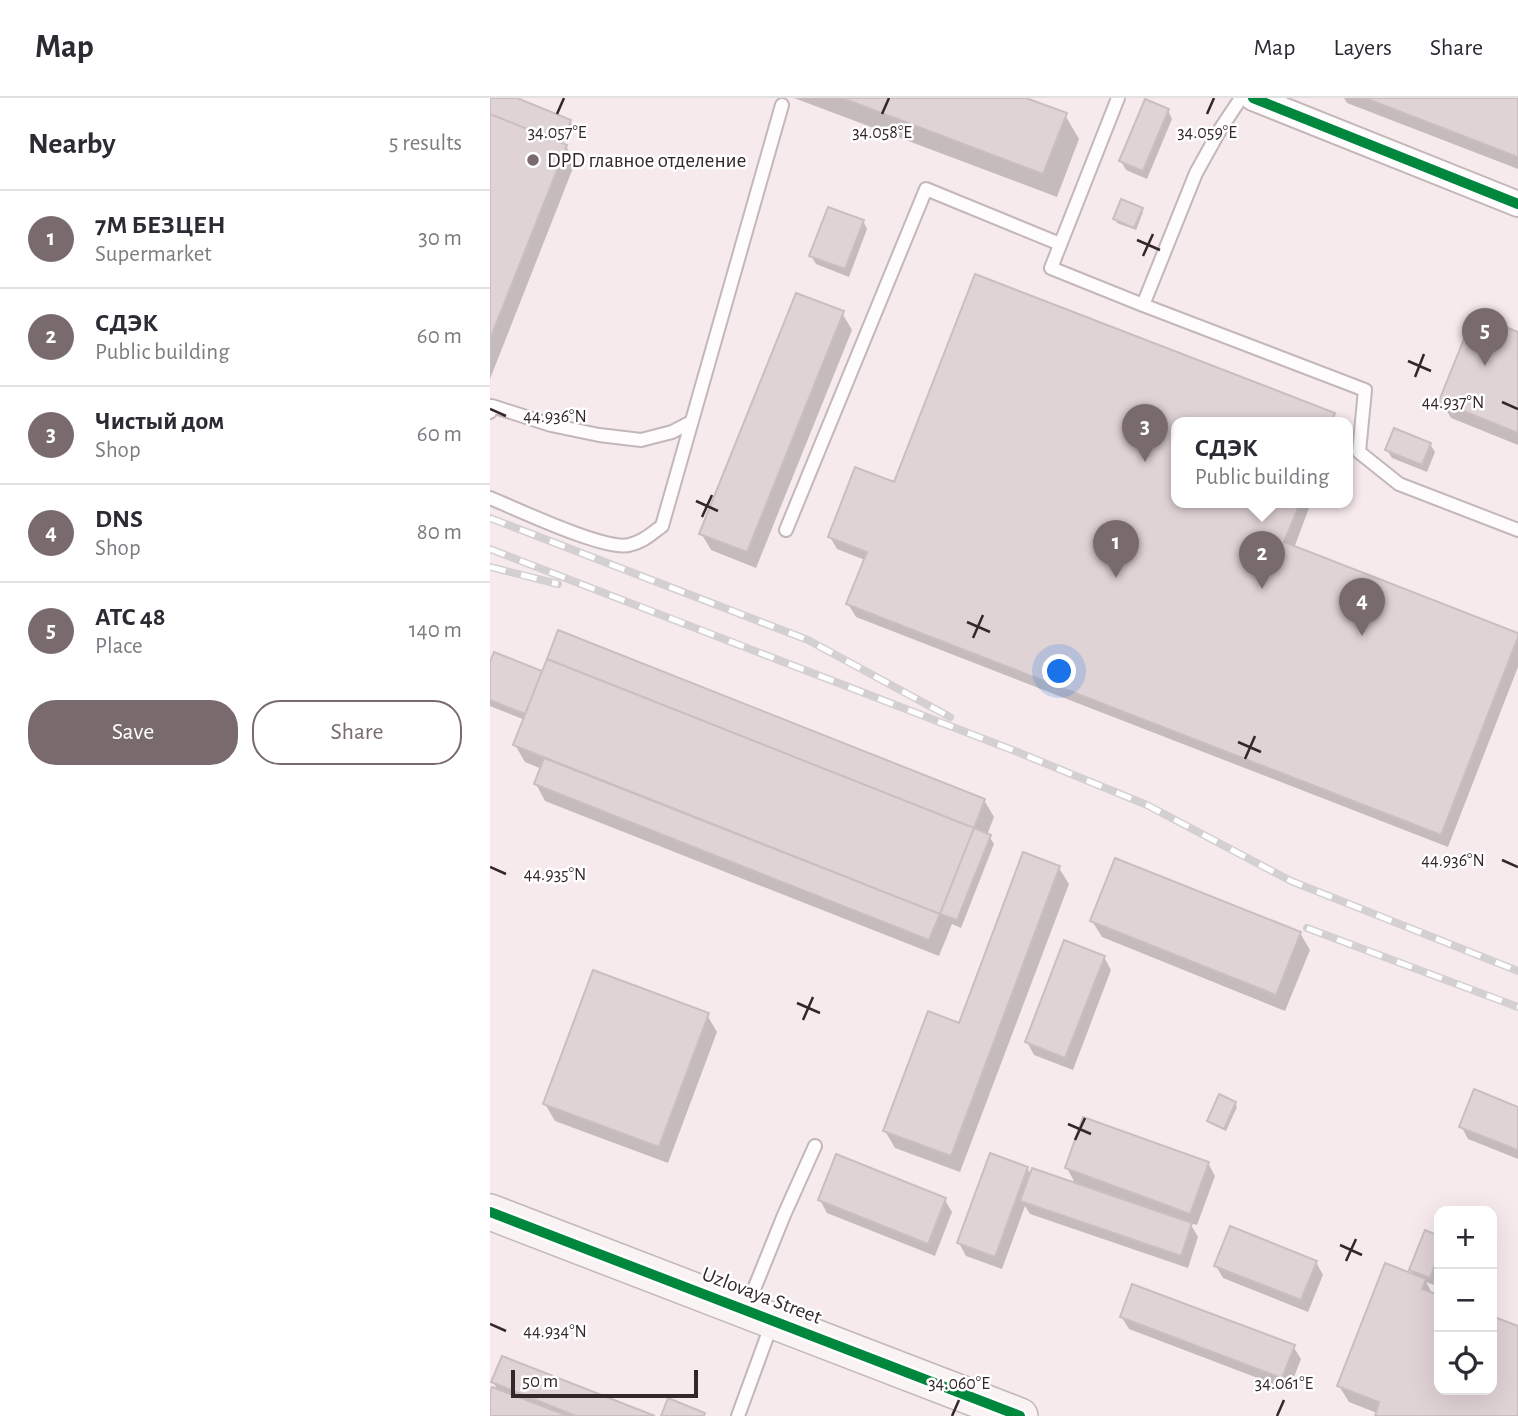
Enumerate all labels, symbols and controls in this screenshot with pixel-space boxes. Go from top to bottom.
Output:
text: Map [35,31,94,64]
text: Map [1253,36,1295,60]
text: Layers [1333,36,1392,60]
text: Share [1430,36,1483,60]
text: 34.057°E [528,124,587,142]
text: 34.058°E [852,124,912,142]
text: 34.059°E [1177,124,1237,142]
text: Nearby [28,129,116,159]
text: 5 results [389,132,462,155]
place label: DPD главное отделение [547,150,746,171]
marker: DPD главное отделение [525,152,541,168]
text: 7М БЕЗЦЕН [95,212,226,238]
text: 1 [47,227,55,250]
text: 30 m [418,227,462,250]
text: Supermarket [95,243,212,266]
pin: 5 [1462,308,1508,366]
text: СДЭК [95,310,158,336]
text: 2 [46,325,56,348]
text: 60 m [417,325,462,348]
text: Public building [95,341,229,364]
text: 44.937°N [1422,394,1484,412]
pin: 3 [1122,404,1168,462]
text: Чистый дом [95,408,224,434]
text: 44.936°N [523,408,587,426]
popup [1171,417,1353,508]
text: 3 [46,423,56,446]
text: 60 m [417,423,462,446]
text: СДЭК [1195,435,1258,461]
text: Shop [95,439,141,462]
text: Public building [1195,466,1329,489]
text: DNS [95,506,143,532]
pin: 1 [1093,520,1139,578]
text: 4 [45,521,57,544]
text: 80 m [417,521,462,544]
pin: 2 [1239,531,1285,589]
text: Shop [95,537,141,560]
pin: 4 [1339,578,1385,636]
text: АТС 48 [95,604,166,630]
text: 5 [46,619,56,642]
text: 140 m [409,619,462,642]
text: Place [95,635,143,658]
your location [1042,654,1076,688]
button: Save [28,700,238,765]
button: Share [252,700,462,765]
text: 44.936°N [1421,852,1485,870]
text: 44.935°N [524,866,586,884]
map controls [1434,1206,1497,1395]
button: + [1434,1206,1497,1269]
street label: Uzlovaya Street [699,1263,825,1328]
button: − [1434,1269,1497,1332]
text: 44.934°N [523,1323,587,1341]
button: locate [1434,1332,1497,1395]
scale bar [511,1367,698,1399]
text: 50 m [522,1372,558,1391]
text: 34.060°E [928,1375,990,1393]
text: 34.061°E [1255,1375,1313,1393]

